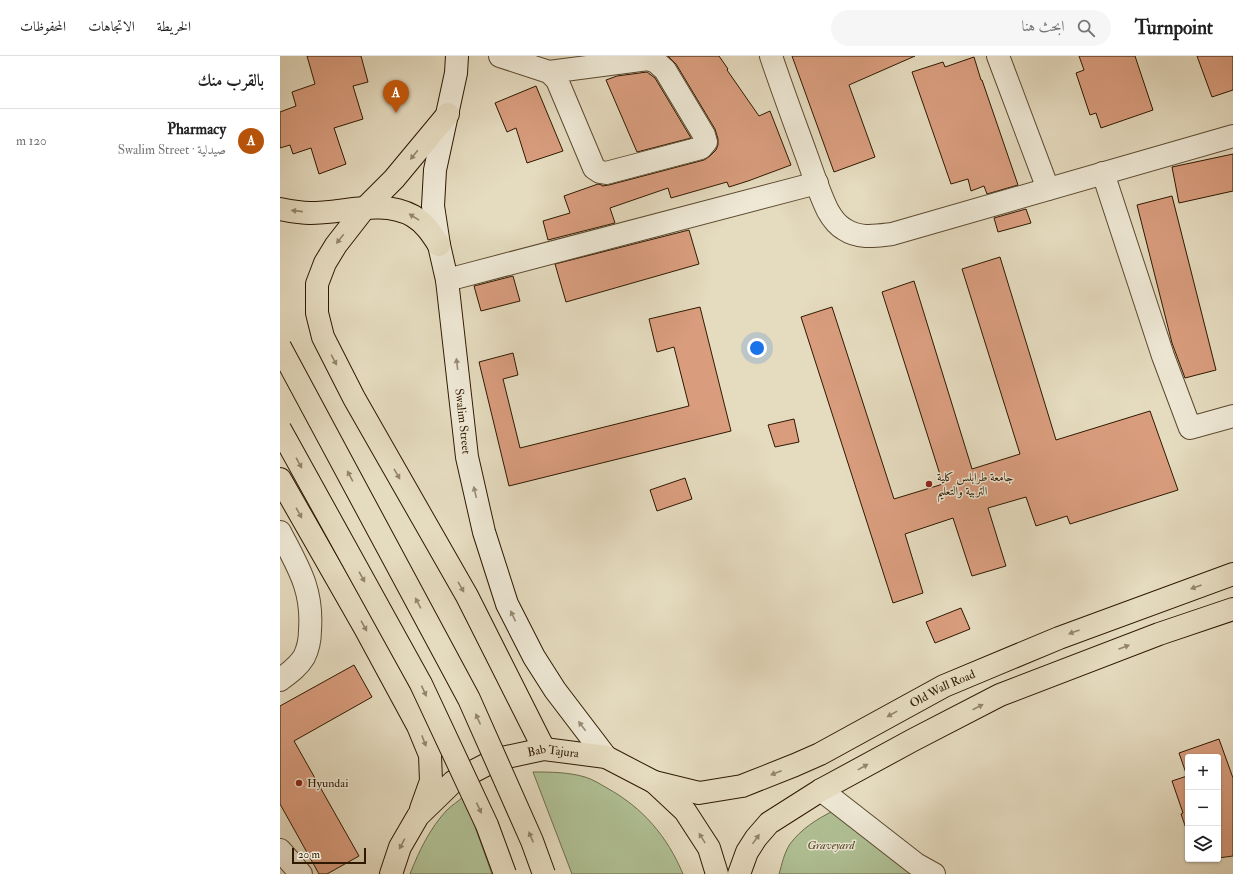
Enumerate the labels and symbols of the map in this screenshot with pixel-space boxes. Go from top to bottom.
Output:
pin: A [383,80,409,113]
one-way arrow [410,150,419,161]
one-way arrow [291,208,304,215]
one-way arrow [408,213,419,221]
one-way arrow [336,234,345,245]
your location [747,338,767,358]
one-way arrow [331,354,338,366]
one-way arrow [453,358,460,370]
street label: Swalim Street [451,388,474,455]
one-way arrow [295,457,302,469]
one-way arrow [394,468,401,480]
place label: جامعة طرابلس كلية التربية والتعليم [937,470,1014,503]
one-way arrow [347,471,353,482]
marker: جامعة طرابلس كلية التربية والتعليم [924,479,934,489]
one-way arrow [472,486,478,498]
one-way arrow [296,507,302,519]
one-way arrow [358,571,365,583]
one-way arrow [458,581,465,593]
one-way arrow [1190,584,1202,590]
one-way arrow [415,597,422,609]
one-way arrow [510,611,516,622]
one-way arrow [360,620,367,632]
one-way arrow [1068,630,1080,636]
one-way arrow [1119,644,1130,650]
street label: Old Wall Road [907,667,978,711]
one-way arrow [421,685,427,696]
one-way arrow [972,703,984,710]
one-way arrow [886,711,898,717]
one-way arrow [475,713,481,724]
one-way arrow [578,720,586,731]
one-way arrow [422,735,428,747]
street label: Bab Tajura [526,742,581,762]
one-way arrow [857,764,869,771]
one-way arrow [770,770,782,776]
place label: Hyundai [307,776,348,791]
marker: Hyundai [294,778,304,788]
one-way arrow [476,803,482,814]
one-way arrow [527,831,533,843]
one-way arrow [698,833,706,843]
one-way arrow [752,834,760,845]
one-way arrow [399,838,405,850]
park label: Graveyard [807,838,856,853]
scale bar [292,846,366,865]

